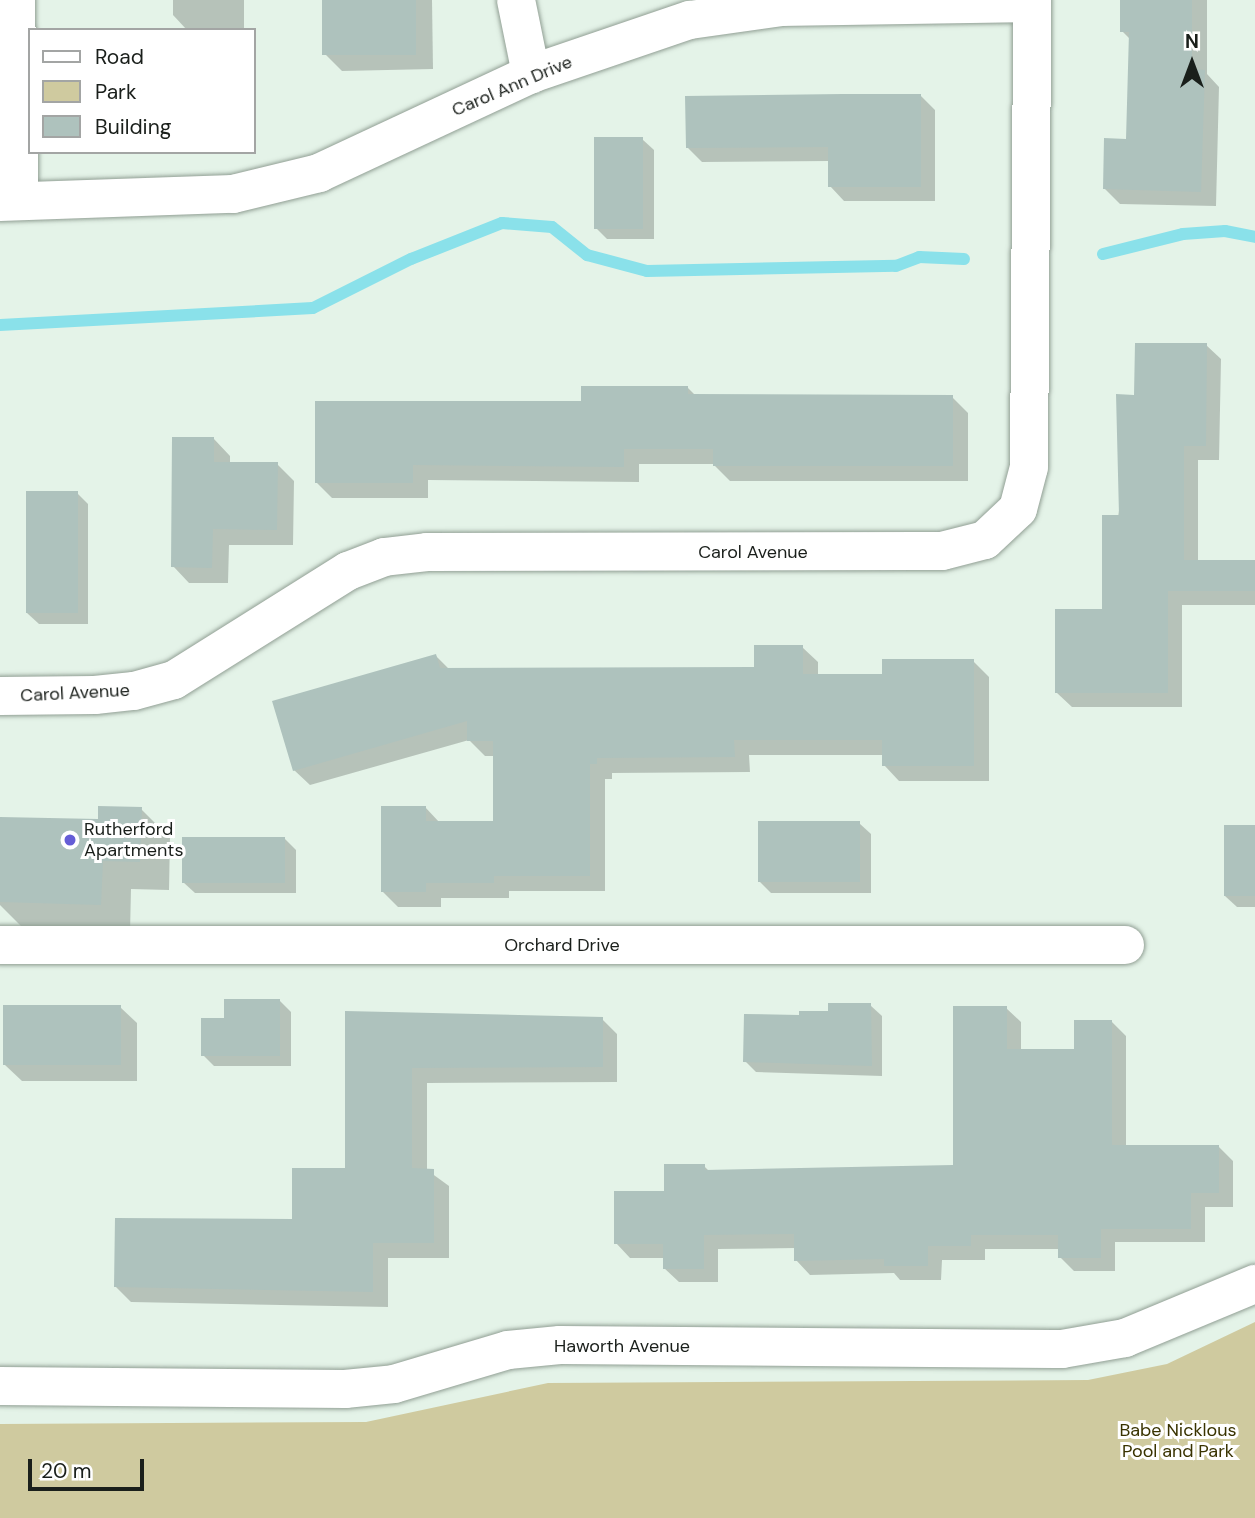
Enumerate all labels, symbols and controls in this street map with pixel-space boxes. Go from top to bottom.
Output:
legend [28,28,256,154]
north arrow [1157,28,1227,98]
text: N [1185,29,1199,54]
text: Road [95,43,144,71]
street label: Carol Ann Drive [449,51,575,121]
text: Park [95,78,136,106]
text: Building [95,113,171,141]
street label: Carol Avenue [698,541,808,563]
street label: Carol Avenue [20,679,130,707]
place label: Rutherford Apartments [84,819,183,862]
marker: Rutherford Apartments [62,832,78,848]
street label: Orchard Drive [504,934,620,956]
street label: Haworth Avenue [554,1335,690,1357]
park label: Babe Nicklous Pool and Park [1119,1420,1237,1462]
scale bar [32,1444,147,1488]
text: 20 m [41,1457,92,1485]

